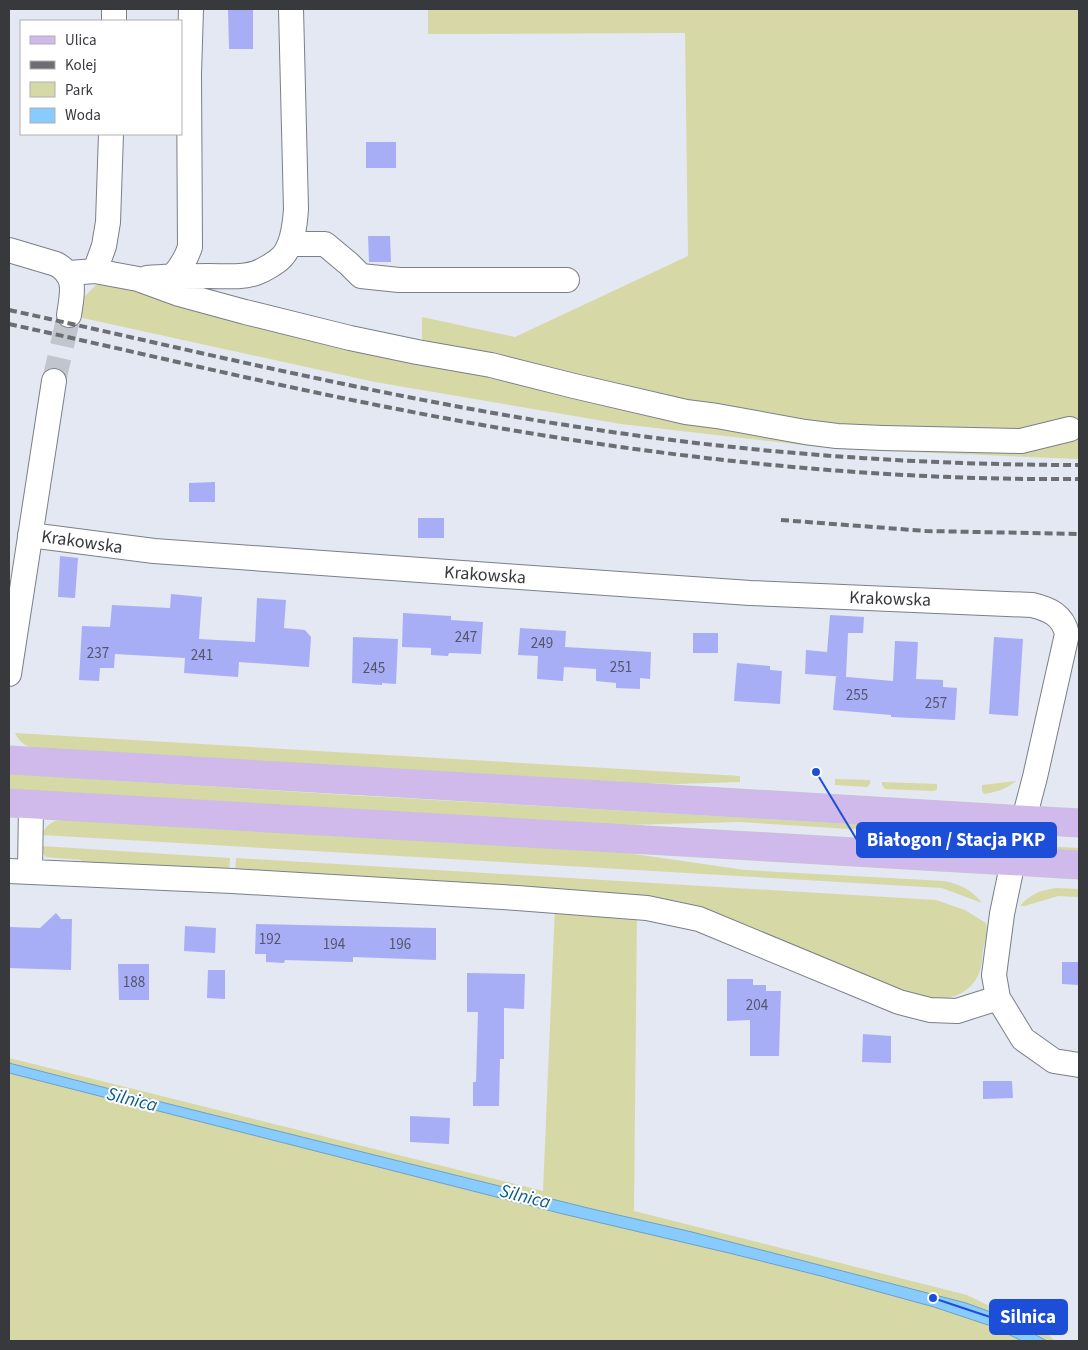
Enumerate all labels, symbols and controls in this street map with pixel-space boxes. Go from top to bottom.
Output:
legend [20,20,182,135]
text: Ulica [65,30,96,51]
text: Kolej [65,55,97,76]
text: Park [65,80,94,101]
text: Woda [65,105,101,126]
street label: Krakowska [40,524,124,560]
street label: Krakowska [443,560,527,590]
street label: Krakowska [849,585,931,613]
house number: 247 [455,627,477,648]
house number: 249 [531,633,553,654]
house number: 237 [87,643,109,664]
house number: 241 [191,645,213,666]
house number: 251 [610,657,632,678]
house number: 245 [363,658,385,679]
house number: 255 [846,685,868,706]
house number: 257 [925,693,947,714]
callout: Białogon / Stacja PKP [857,823,1056,857]
text: Białogon / Stacja PKP [867,827,1045,854]
house number: 192 [259,929,281,950]
house number: 194 [323,934,346,955]
house number: 196 [389,934,411,955]
house number: 188 [123,972,145,993]
house number: 204 [746,995,769,1016]
water label: Silnica [104,1081,160,1119]
water label: Silnica [497,1178,553,1216]
callout: Silnica [990,1300,1067,1334]
text: Silnica [1000,1304,1056,1331]

